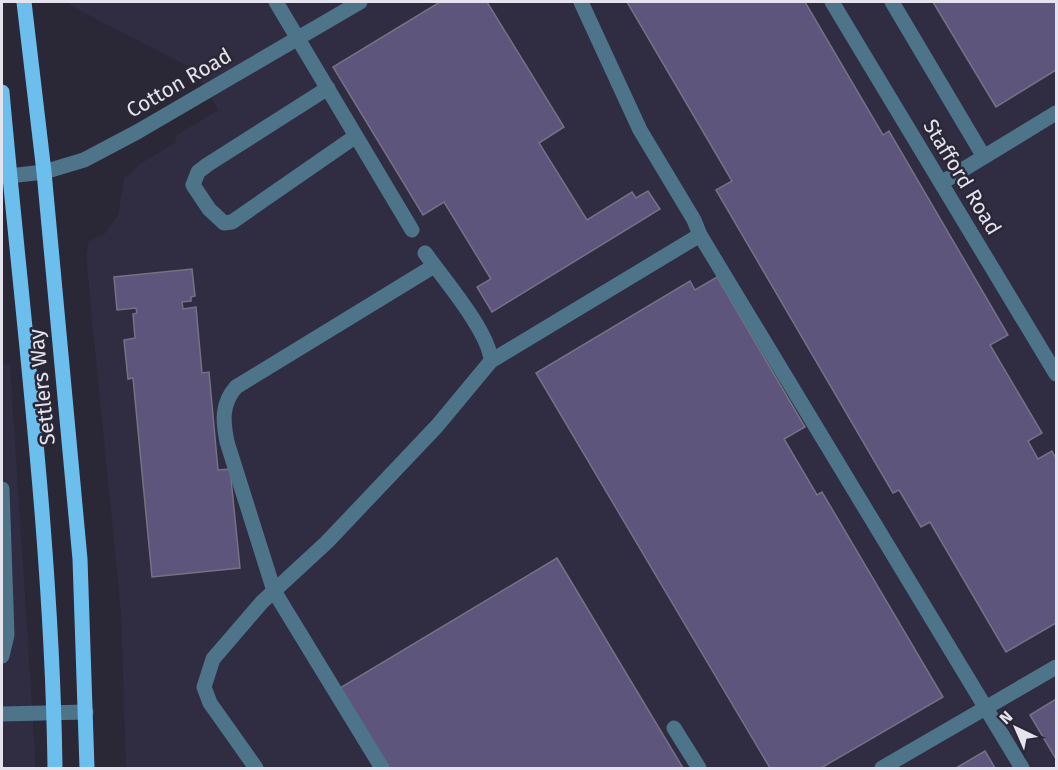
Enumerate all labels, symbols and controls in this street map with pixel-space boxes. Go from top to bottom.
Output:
street label: Cotton Road [122,42,236,124]
street label: Stafford Road [917,114,1007,240]
street label: Settlers Way [23,327,61,446]
north arrow [986,698,1046,758]
text: N [996,707,1016,728]

